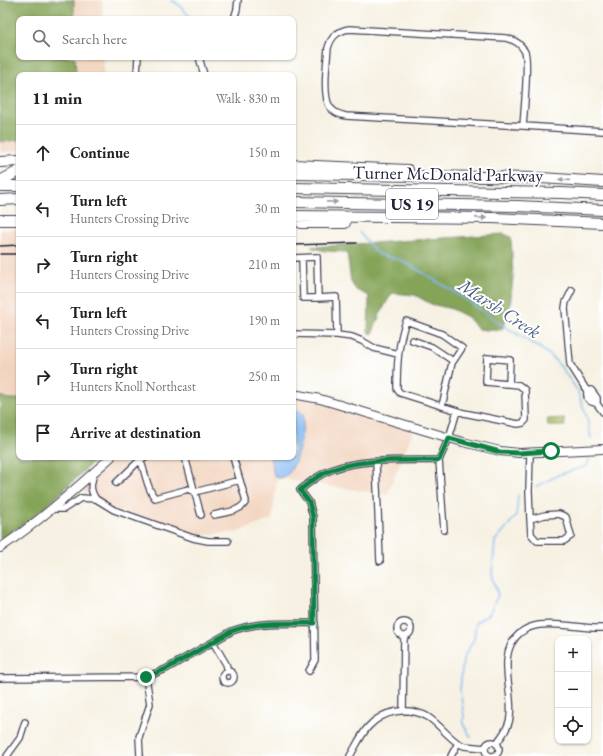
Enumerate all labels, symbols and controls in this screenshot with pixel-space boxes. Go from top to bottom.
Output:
search box [16,16,296,60]
icon: search [30,27,52,49]
text: Search here [62,29,127,48]
text: 11 min [32,87,82,109]
text: Walk · 830 m [216,90,280,107]
icon: ahead [32,142,54,164]
text: Continue [70,143,130,162]
text: 150 m [249,144,280,161]
street label: Turner McDonald Parkway [352,160,544,187]
one-way arrow [558,176,570,183]
road number: US 19 [386,189,438,219]
text: Turn left [70,191,127,210]
icon: left [32,198,54,220]
one-way arrow [326,199,338,206]
text: 30 m [255,200,280,217]
text: Hunters Crossing Drive [70,210,189,227]
one-way arrow [475,215,488,221]
text: Turn right [70,247,138,266]
icon: right [32,254,54,276]
text: 210 m [249,256,280,273]
text: Hunters Crossing Drive [70,266,189,283]
water label: Marsh Creek [453,272,546,345]
text: Turn left [70,303,127,322]
icon: left [32,310,54,332]
text: 190 m [249,312,280,329]
text: Hunters Crossing Drive [70,322,189,339]
text: Turn right [70,359,138,378]
icon: right [32,366,54,388]
text: 250 m [249,368,280,385]
text: Hunters Knoll Northeast [70,378,196,395]
icon: arrive [32,422,54,444]
text: Arrive at destination [70,423,201,442]
route start [542,442,560,460]
map controls [555,636,591,744]
button: + [555,636,591,672]
route end [137,668,155,686]
button: − [555,672,591,708]
button: locate [555,708,591,744]

